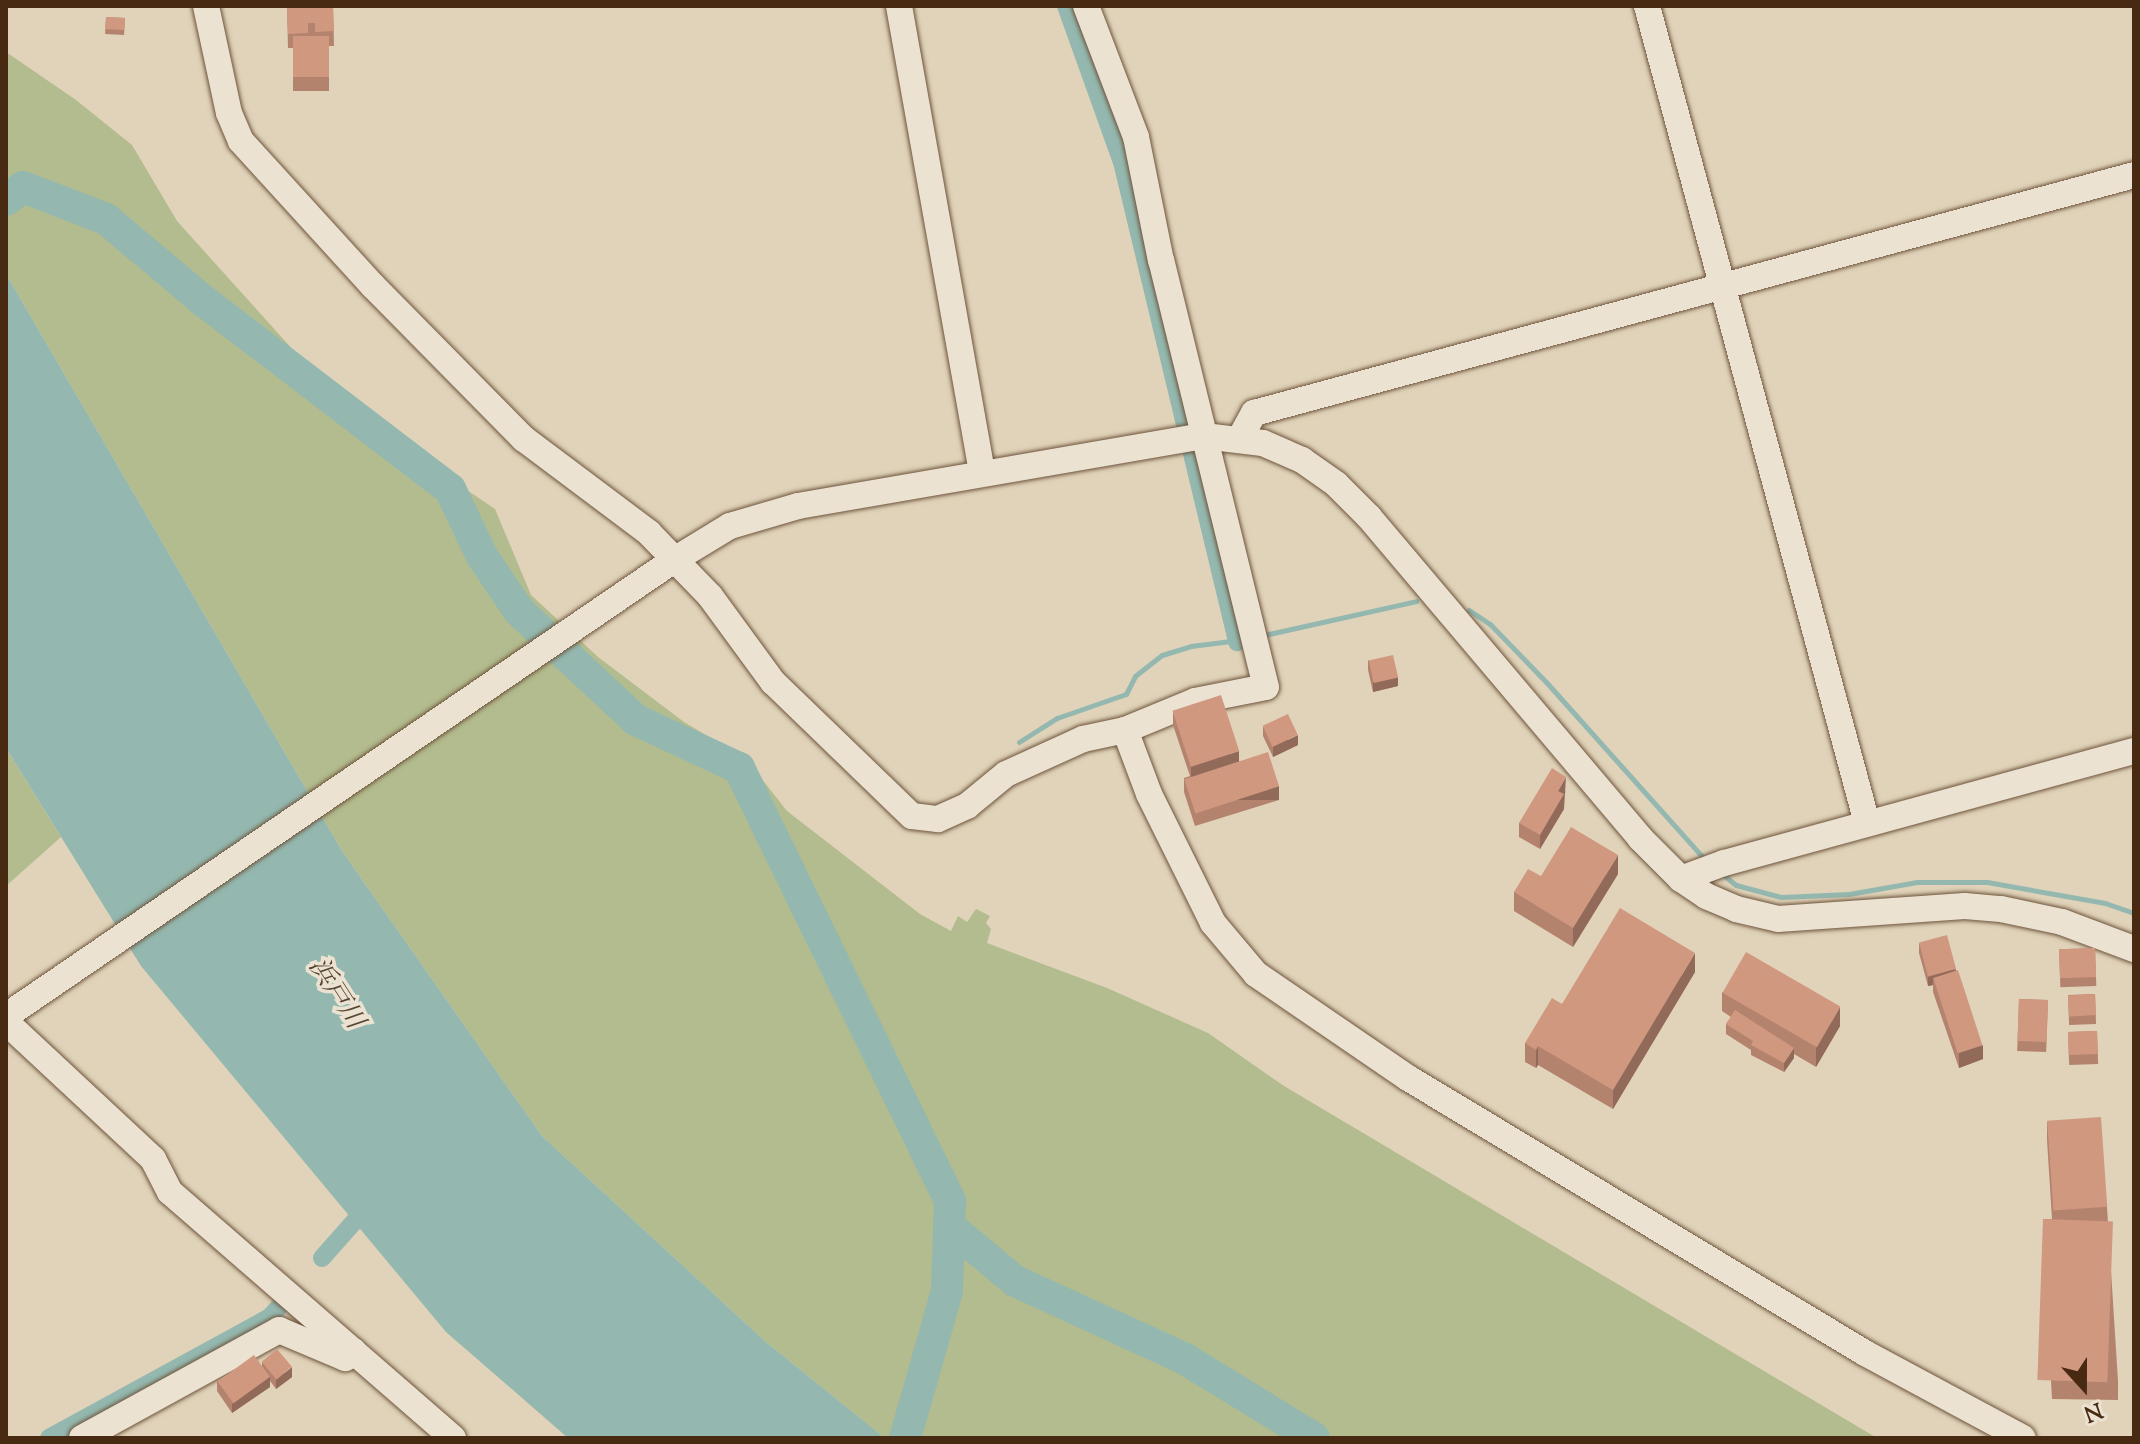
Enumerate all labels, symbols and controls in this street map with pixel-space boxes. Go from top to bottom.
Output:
water label: 浜戸川 [301,953,369,1035]
north arrow [2044,1348,2124,1428]
text: N [2079,1392,2107,1428]

